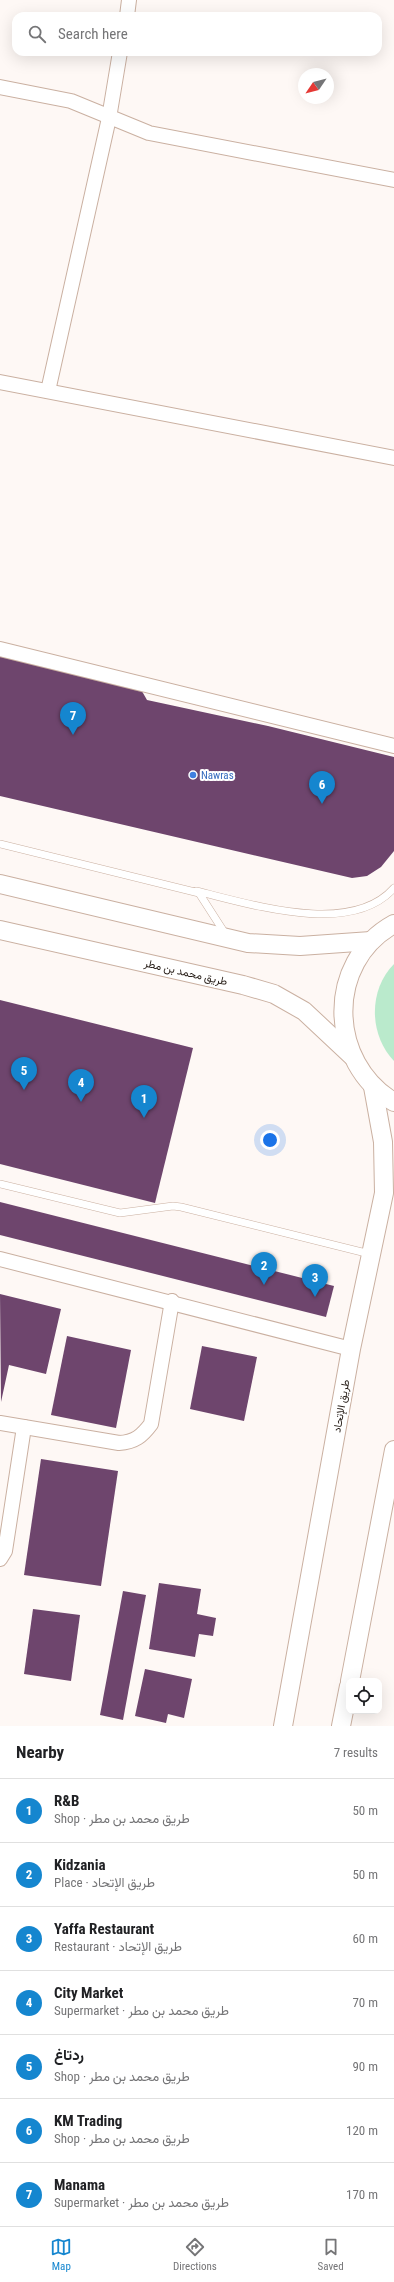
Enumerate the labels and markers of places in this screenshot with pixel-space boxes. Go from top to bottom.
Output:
pin: 7 [60,702,86,735]
place label: Nawras [201,769,234,782]
marker: Nawras [188,770,198,780]
pin: 6 [309,771,335,804]
pin: 5 [11,1057,37,1090]
pin: 4 [68,1069,94,1102]
pin: 1 [131,1085,157,1118]
pin: 2 [251,1252,277,1285]
pin: 3 [302,1264,328,1297]

